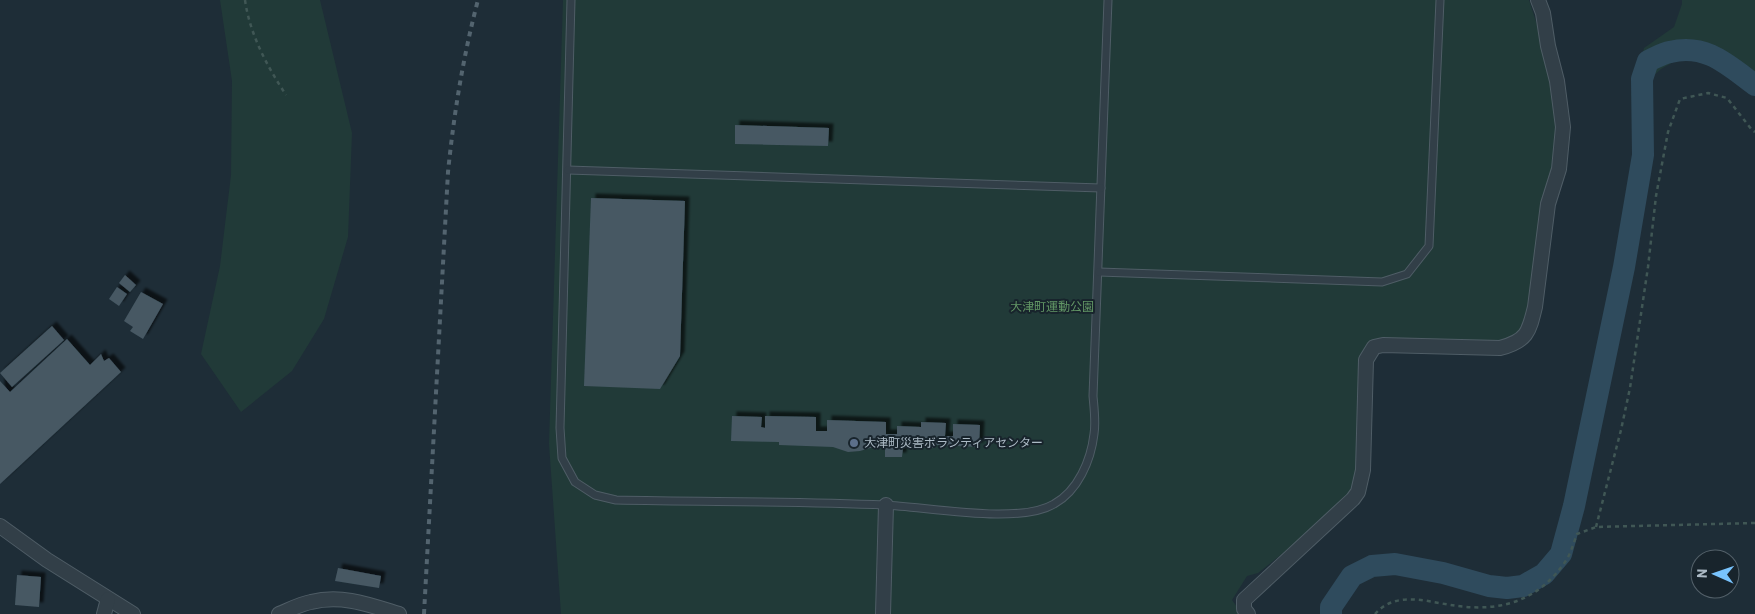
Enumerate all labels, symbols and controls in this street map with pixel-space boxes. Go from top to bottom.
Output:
park label: 大津町運動公園 [1010,299,1094,313]
place label: 大津町災害ボランティアセンター [864,435,1043,449]
marker: 大津町災害ボランティアセンター [848,437,860,449]
north arrow [1690,549,1740,599]
text: N [1693,569,1710,578]

